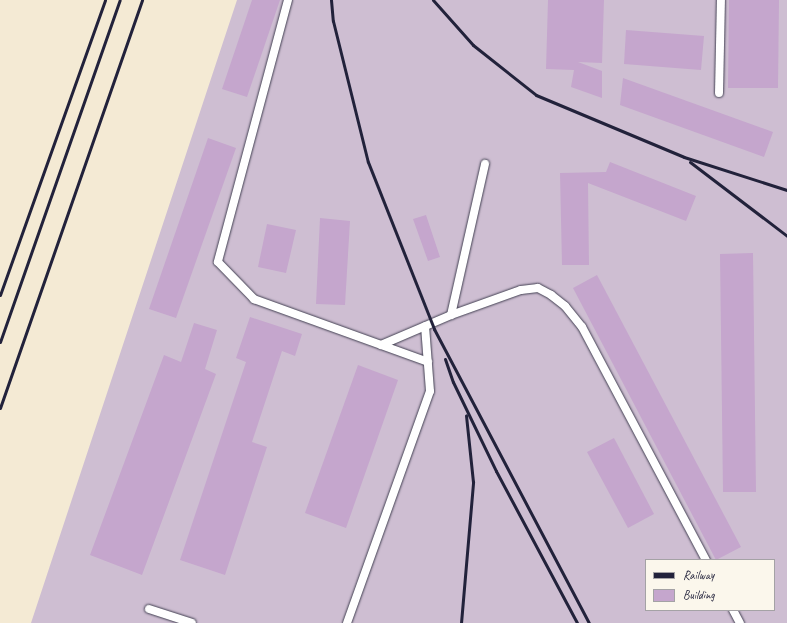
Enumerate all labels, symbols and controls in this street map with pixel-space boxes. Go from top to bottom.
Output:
legend [645,559,775,611]
text: Railway [683,567,714,583]
text: Building [683,587,715,603]

